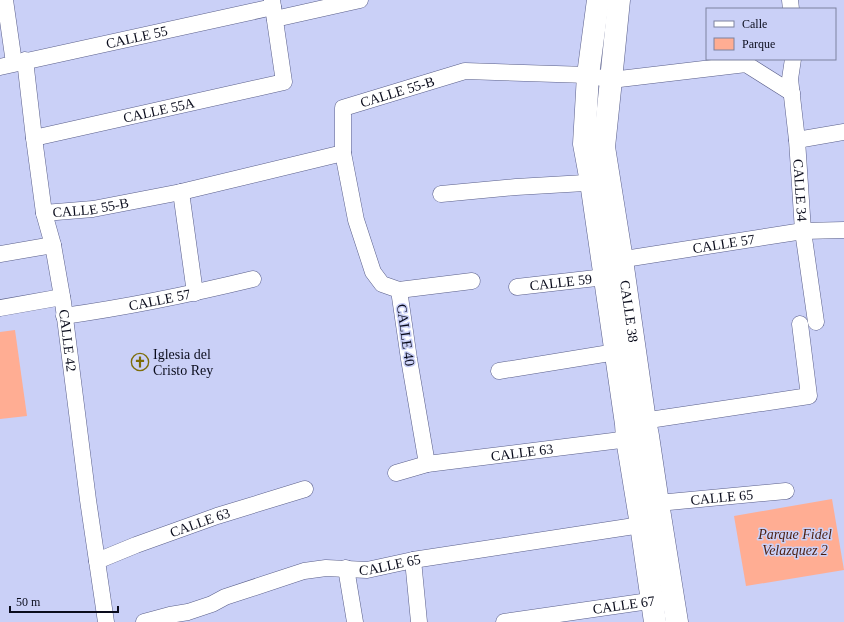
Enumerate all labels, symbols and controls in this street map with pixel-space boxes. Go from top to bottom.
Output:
legend [706,8,836,60]
text: Calle [742,17,767,31]
street label: CALLE 55 [105,23,169,51]
text: Parque [742,37,775,51]
street label: CALLE 55-B [359,74,436,110]
street label: CALLE 55A [122,95,197,126]
street label: CALLE 34 [790,159,809,222]
street label: CALLE 55-B [52,195,130,220]
street label: CALLE 57 [692,232,756,256]
street label: CALLE 59 [529,272,593,294]
street label: CALLE 38 [617,279,641,343]
street label: CALLE 57 [128,286,192,313]
street label: CALLE 40 [394,303,417,367]
street label: CALLE 42 [56,308,79,372]
place label: Iglesia del Cristo Rey [153,347,213,378]
church icon: Iglesia del Cristo Rey [130,352,150,372]
street label: CALLE 63 [490,441,554,464]
street label: CALLE 65 [690,487,754,508]
street label: CALLE 63 [168,505,232,540]
park label: Parque Fidel Velazquez 2 [757,527,832,558]
street label: CALLE 65 [359,552,422,578]
scale bar [10,588,118,614]
street label: CALLE 67 [592,593,656,617]
text: 50 m [16,595,41,609]

